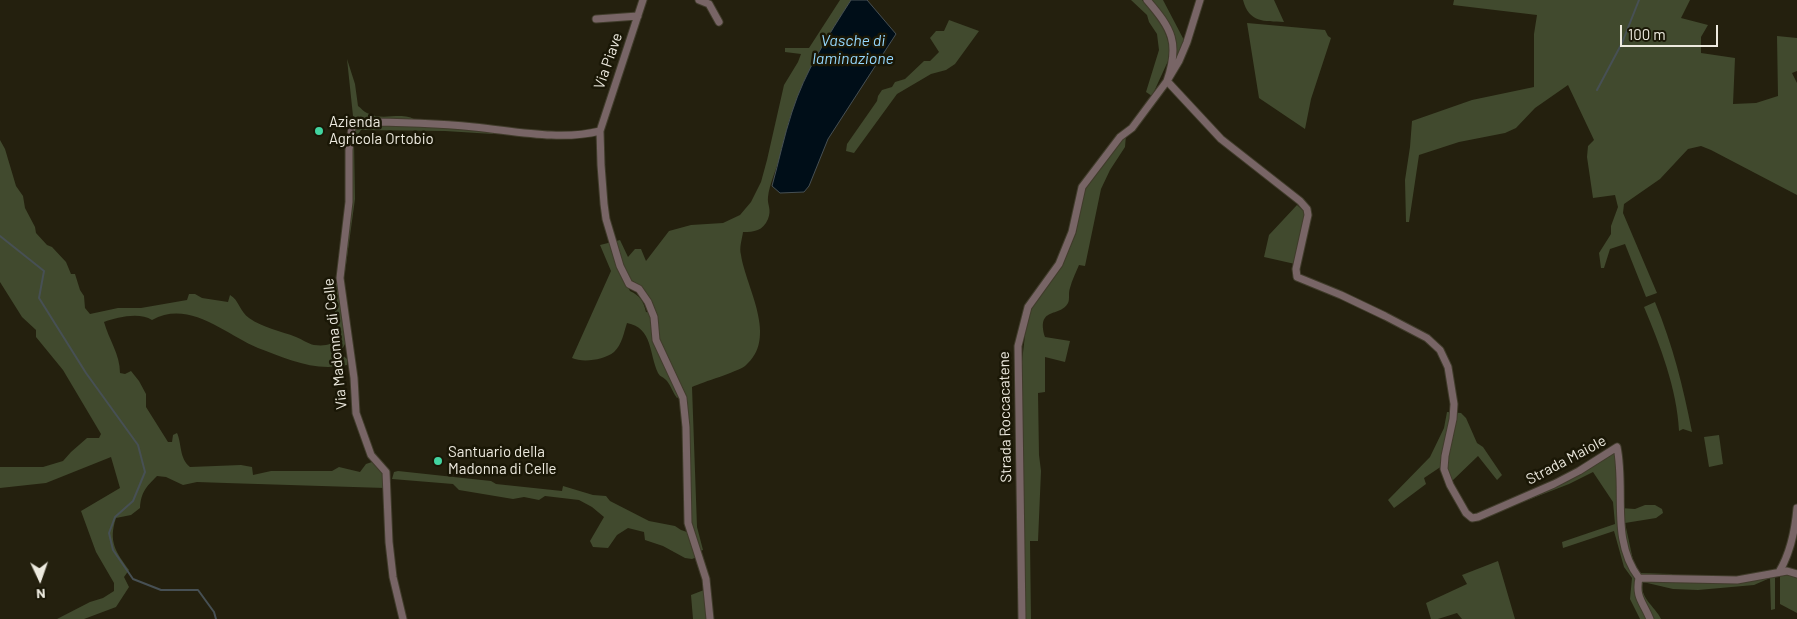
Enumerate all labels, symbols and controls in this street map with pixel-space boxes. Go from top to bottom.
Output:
scale bar [1622,15,1720,47]
text: 100 m [1628,25,1666,43]
street label: Via Piave [590,30,626,92]
water label: Vasche di laminazione [812,31,894,69]
place label: Azienda Agricola Ortobio [329,113,434,148]
marker: Azienda Agricola Ortobio [313,125,325,137]
street label: Via Madonna di Celle [319,277,351,411]
street label: Strada Roccacatene [995,351,1015,483]
street label: Strada Maiole [1523,431,1609,489]
place label: Santuario della Madonna di Celle [448,443,557,478]
marker: Santuario della Madonna di Celle [432,455,444,467]
north arrow [15,554,65,604]
text: N [36,586,46,603]

